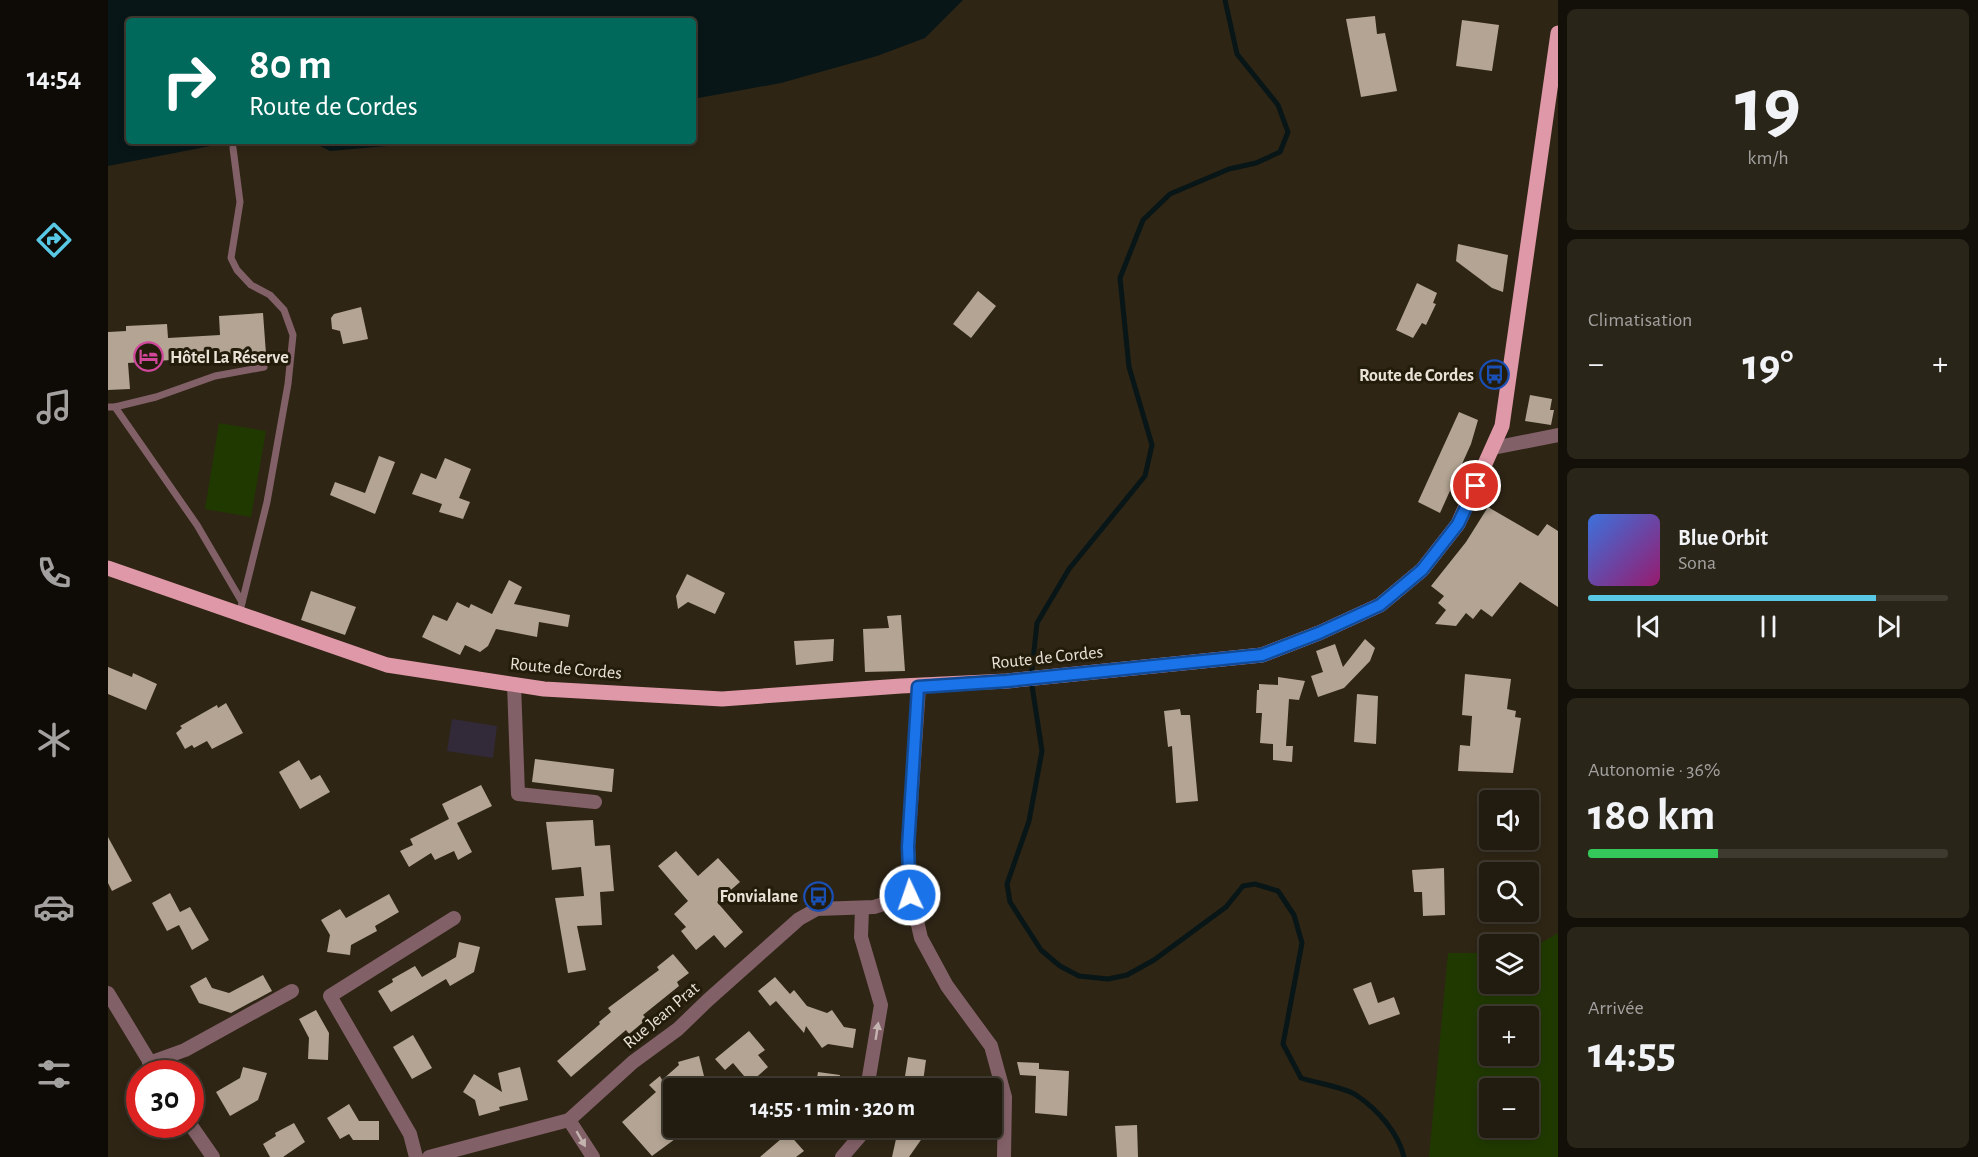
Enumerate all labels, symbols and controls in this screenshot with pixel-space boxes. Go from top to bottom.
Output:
icon: right [150,42,228,120]
text: 80 m [249,44,332,86]
text: 14:54 [27,64,81,91]
text: 19 [1735,68,1801,146]
text: Route de Cordes [249,93,418,120]
text: km/h [1747,148,1789,168]
icon: directions [33,219,75,261]
text: Climatisation [1588,310,1692,330]
hotel icon: Hôtel La Réserve [133,341,165,373]
text: 19° [1742,343,1794,388]
text: − [1588,348,1604,381]
text: + [1932,348,1948,381]
place label: Hôtel La Réserve [170,349,289,367]
bus stop icon: Route de Cordes [1479,359,1511,391]
place label: Route de Cordes [1359,367,1474,385]
icon: music [33,386,75,428]
pin [1450,460,1501,511]
icon: arrive [1459,469,1492,502]
text: Blue Orbit [1678,527,1768,549]
icon: phone [33,552,75,594]
text: Sona [1678,553,1716,573]
icon: previous [1632,610,1665,643]
icon: pause [1752,610,1785,643]
icon: next [1872,610,1905,643]
street label: Route de Cordes [990,643,1104,673]
street label: Route de Cordes [509,655,623,683]
icon: climate [33,719,75,761]
text: Autonomie · 36% [1588,760,1720,780]
map controls [1479,790,1539,1138]
button: sound [1479,790,1539,850]
text: 180 km [1588,793,1715,838]
button: search [1479,862,1539,922]
position arrow [878,863,942,927]
bus stop icon: Fonvialane [803,880,835,912]
icon: car [33,886,75,928]
place label: Fonvialane [720,888,798,906]
button: layers [1479,934,1539,994]
street label: Rue Jean Prat [620,979,703,1052]
text: Arrivée [1588,998,1644,1018]
button: + [1479,1006,1539,1066]
one-way arrow [872,1022,881,1041]
text: 14:55 [1588,1031,1676,1076]
icon: filters [33,1053,75,1095]
speed limit sign: 30 [126,1060,204,1138]
button: − [1479,1078,1539,1138]
text: 14:55 · 1 min · 320 m [750,1097,915,1119]
one-way arrow [575,1131,586,1147]

